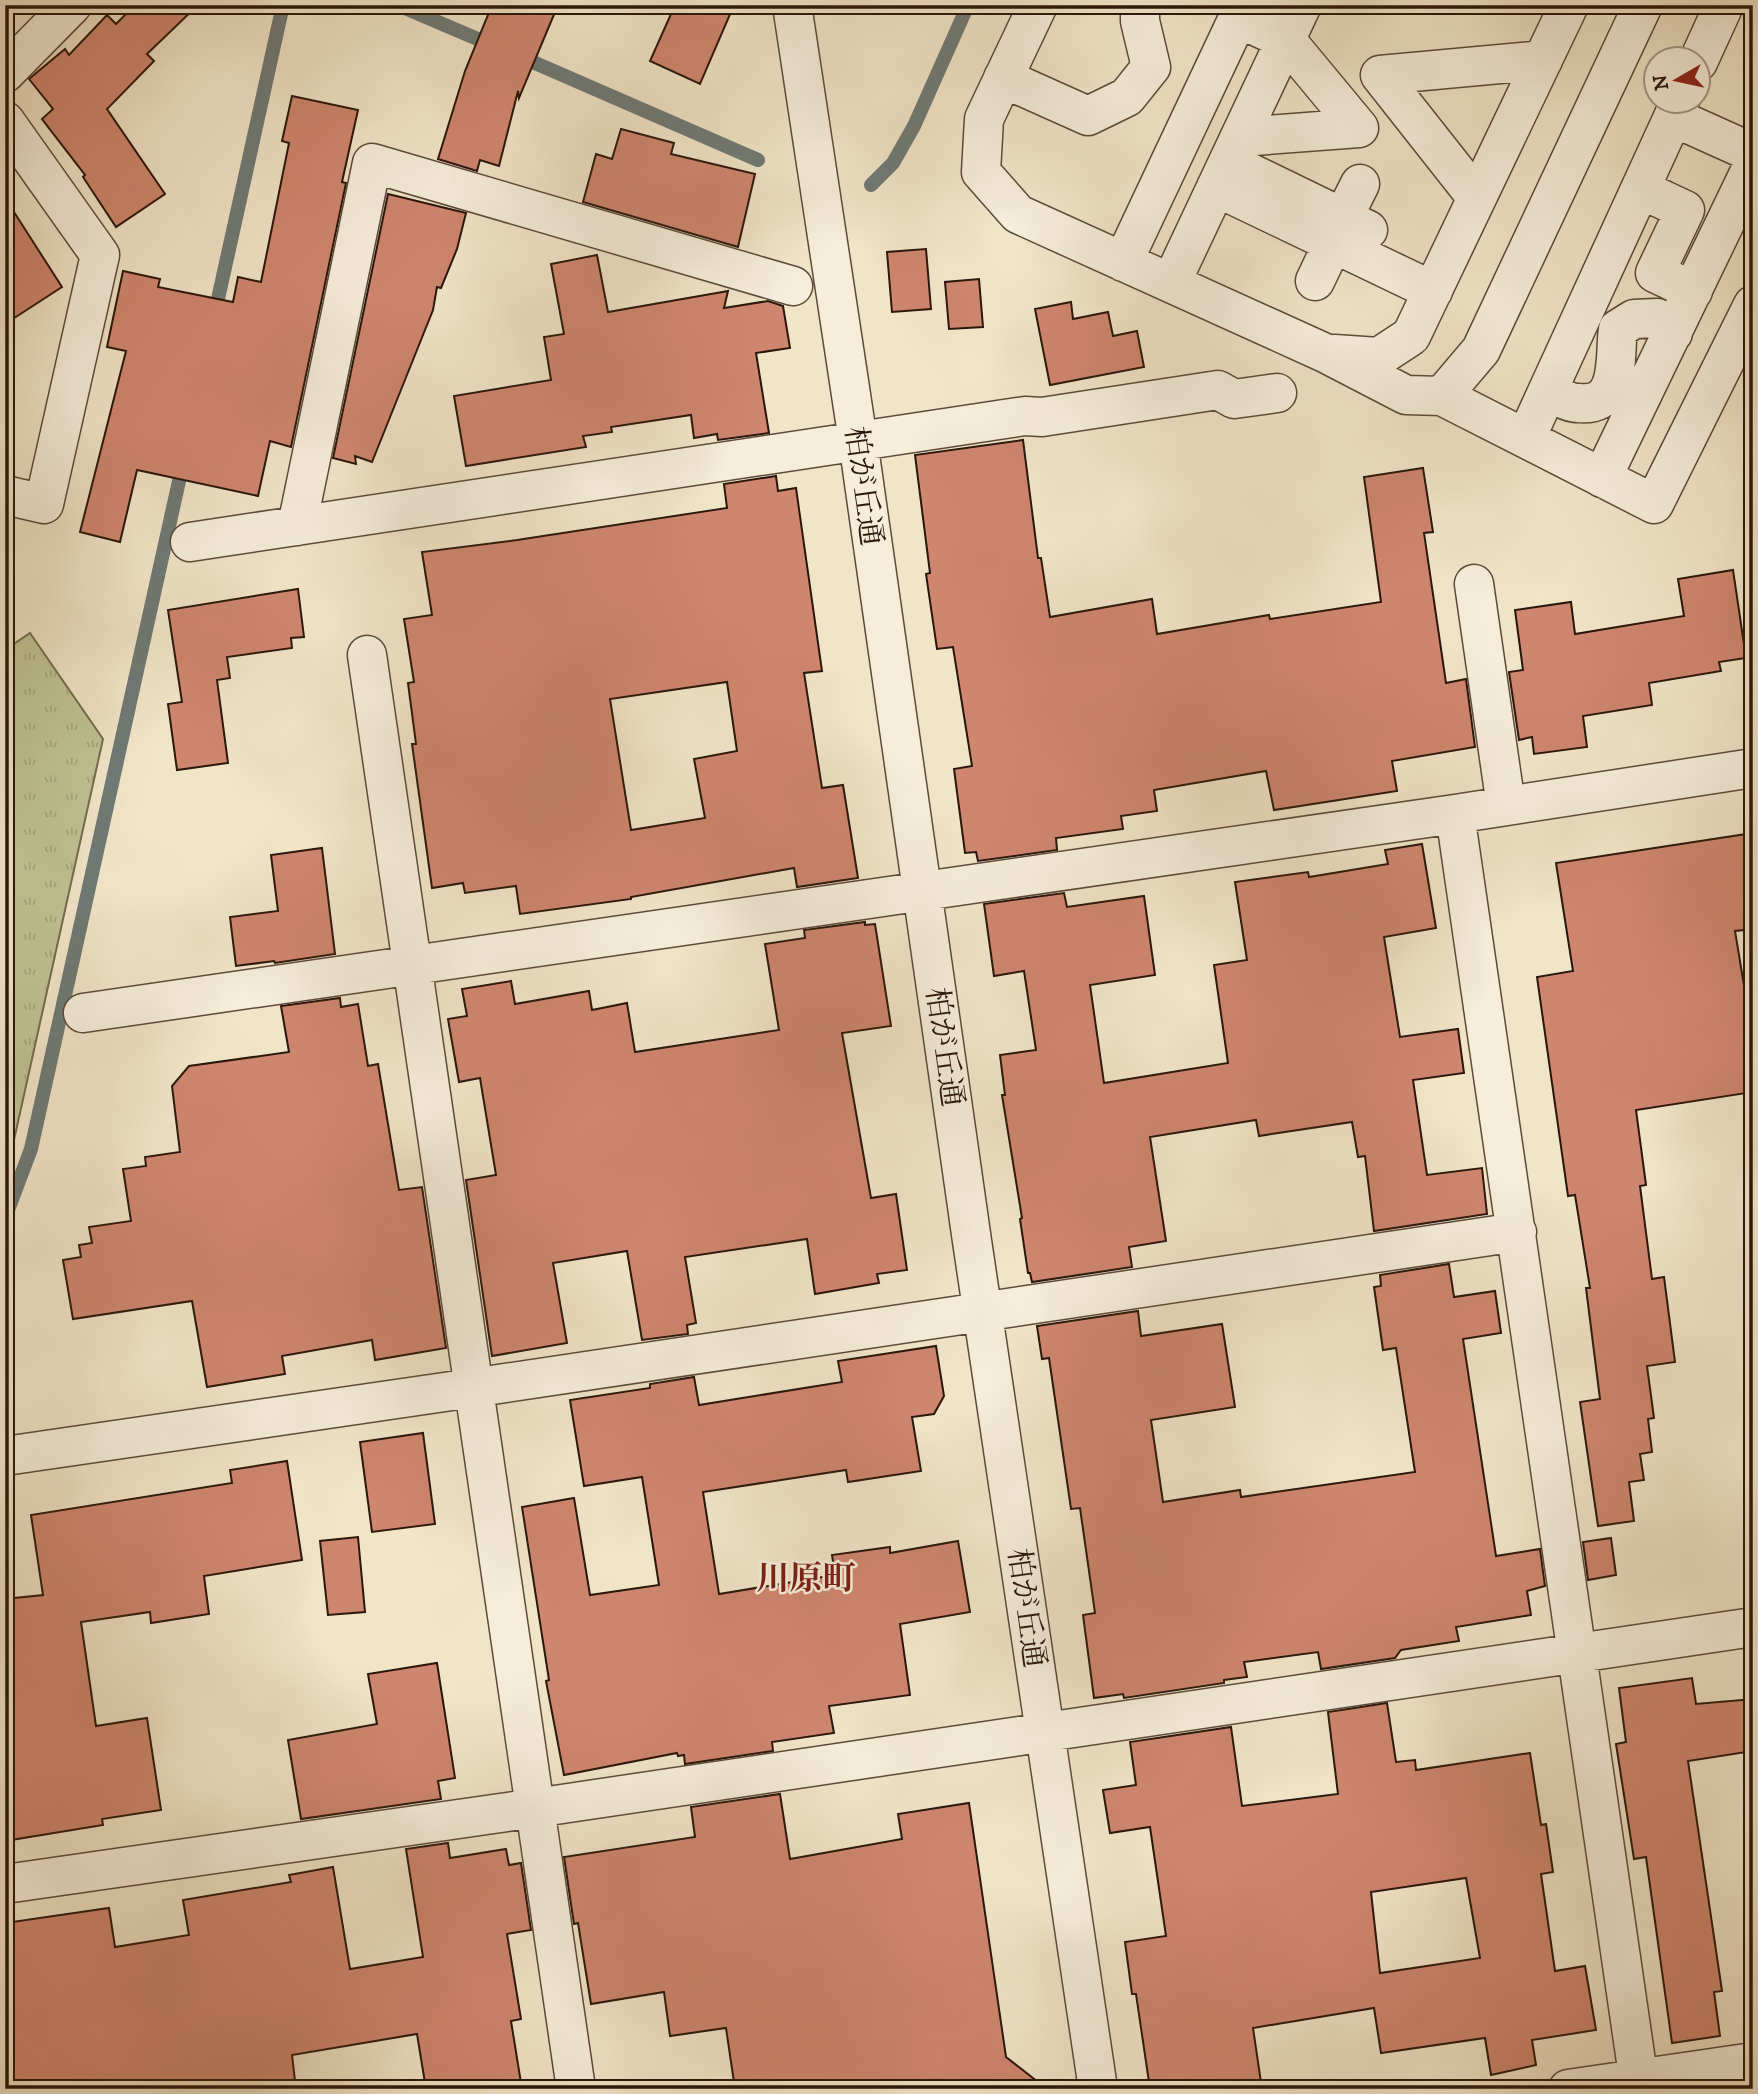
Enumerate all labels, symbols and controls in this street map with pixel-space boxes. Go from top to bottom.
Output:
north arrow [1642,46,1712,116]
text: N [1649,73,1674,92]
street label: 柏が丘通 [836,424,889,548]
street label: 柏が丘通 [917,985,970,1109]
street label: 柏が丘通 [999,1546,1052,1670]
district label: 川原町 [757,1559,856,1600]

